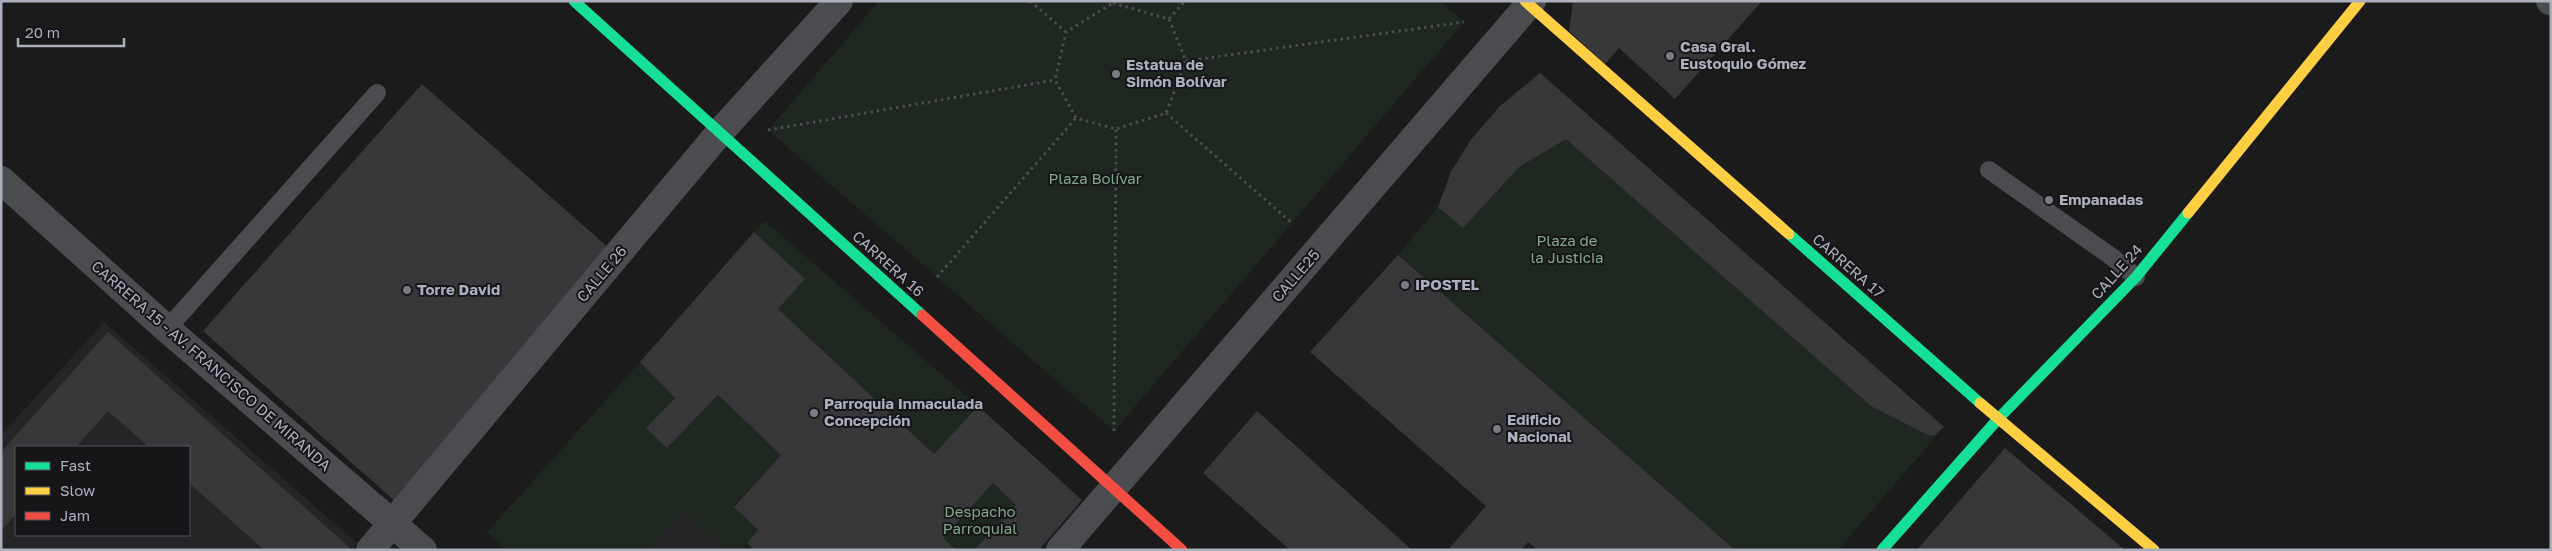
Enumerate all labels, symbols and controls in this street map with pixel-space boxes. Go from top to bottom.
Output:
scale bar [18,15,124,47]
text: 20 m [25,23,60,41]
place label: Casa Gral. Eustoquio Gómez [1680,37,1807,72]
marker: Casa Gral. Eustoquio Gómez [1664,50,1676,62]
place label: Estatua de Simón Bolívar [1126,55,1227,90]
marker: Estatua de Simón Bolívar [1110,68,1122,80]
park label: Plaza Bolívar [1048,169,1142,187]
place label: Empanadas [2059,190,2144,208]
marker: Empanadas [2043,194,2055,206]
street label: CARRERA 16 [849,227,928,300]
street label: CARRERA 17 [1809,229,1888,301]
park label: Plaza de la Justicia [1530,231,1604,266]
street label: CALLE 24 [2087,240,2146,303]
street label: CALLE 26 [573,242,630,305]
street label: CALLE25 [1268,245,1323,305]
street label: CARRERA 15 - AV. FRANCISCO DE MIRANDA [88,256,335,474]
place label: IPOSTEL [1415,275,1480,293]
marker: IPOSTEL [1399,279,1411,291]
place label: Torre David [417,280,500,298]
marker: Torre David [401,284,413,296]
place label: Parroquia Inmaculada Concepción [824,394,983,429]
marker: Parroquia Inmaculada Concepción [808,407,820,419]
place label: Edificio Nacional [1507,410,1572,445]
marker: Edificio Nacional [1491,423,1503,435]
legend [15,446,190,536]
text: Fast [60,456,91,474]
text: Slow [60,481,95,499]
park label: Despacho Parroquial [943,502,1017,537]
text: Jam [60,506,90,524]

